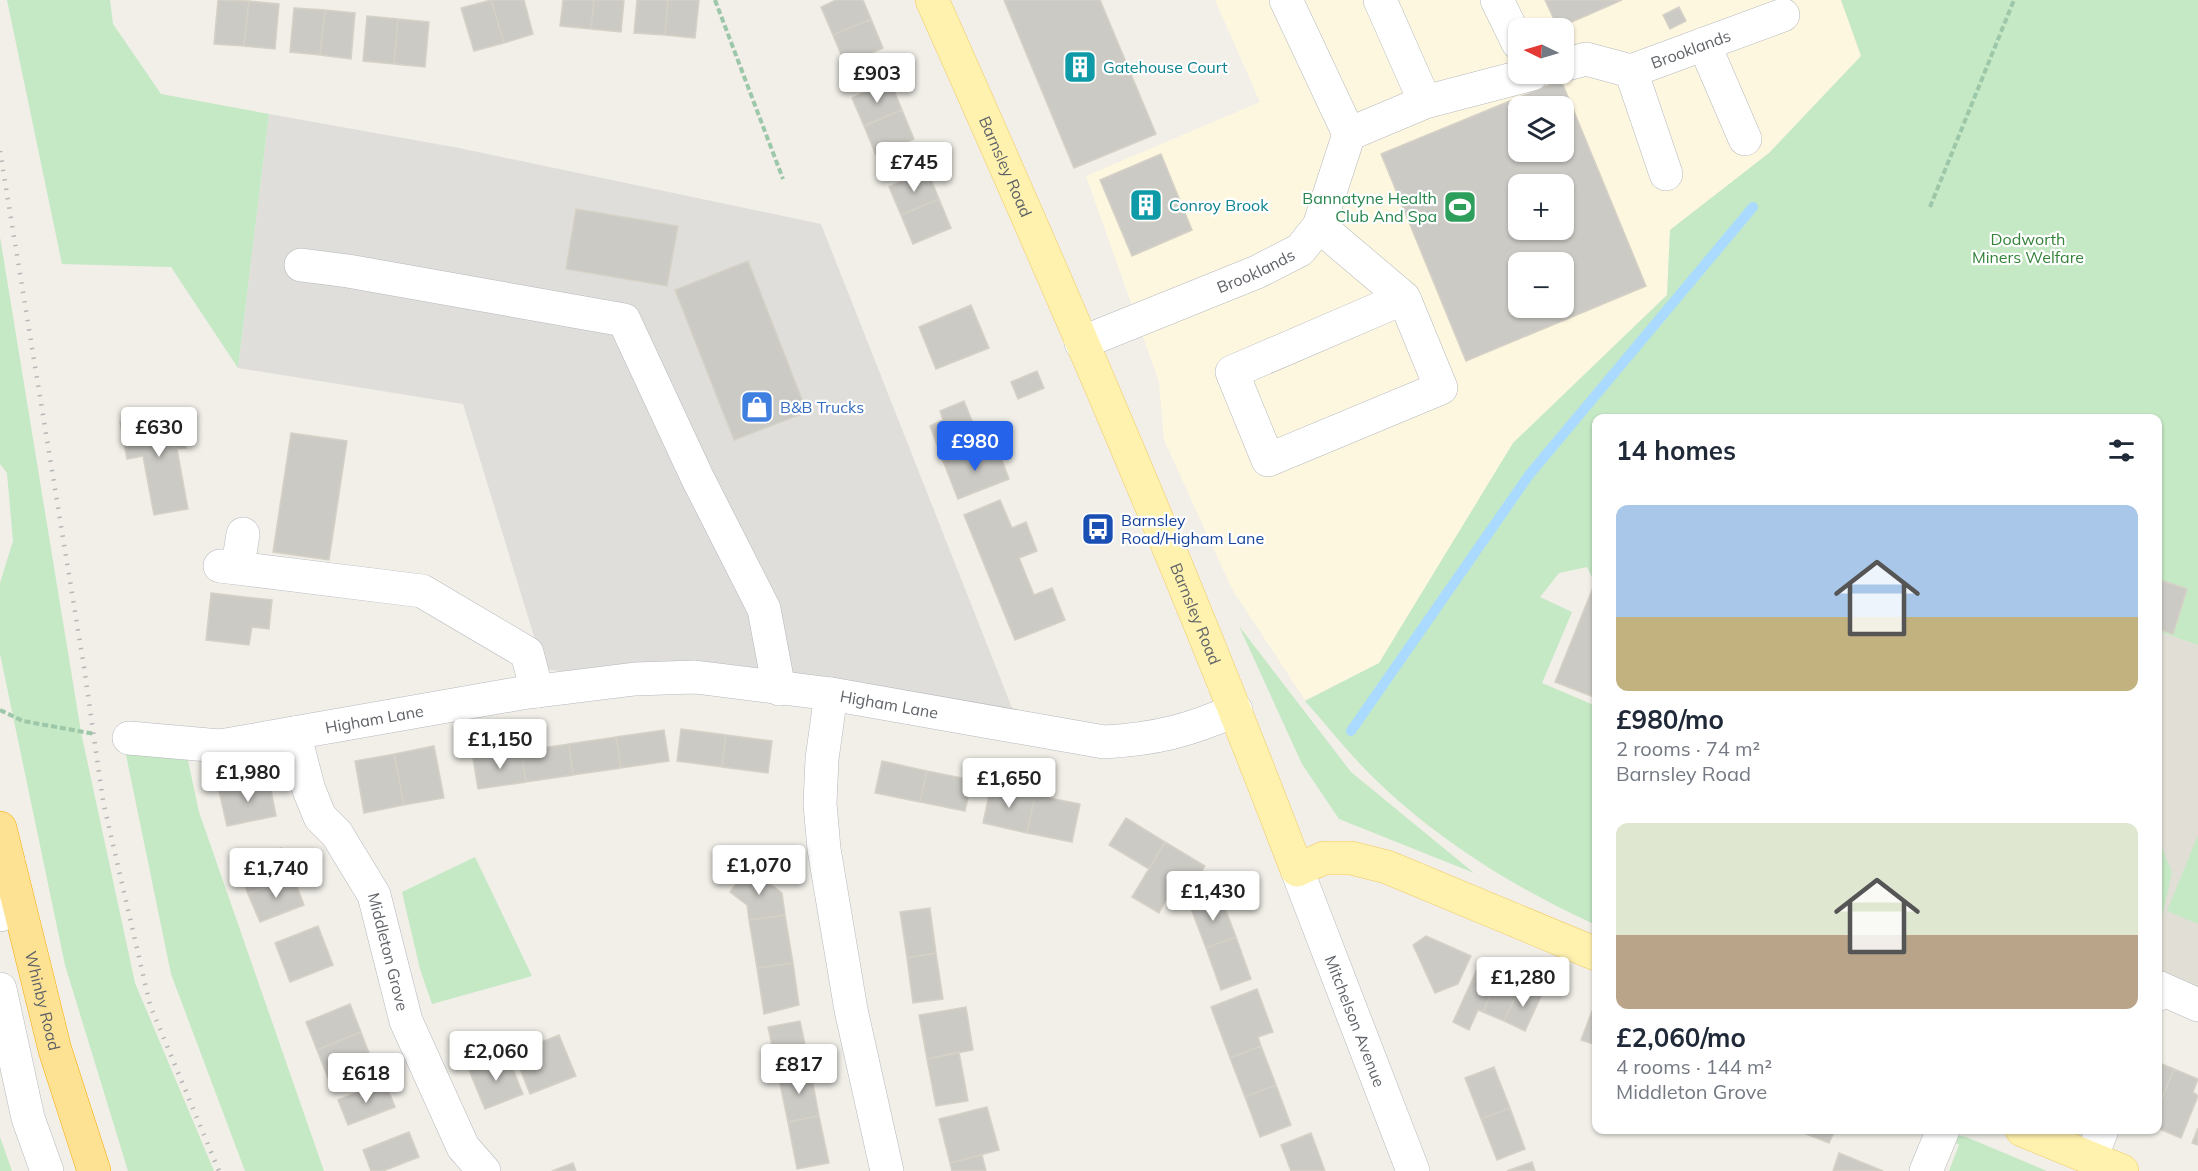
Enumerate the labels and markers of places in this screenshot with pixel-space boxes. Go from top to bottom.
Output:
building icon: Gatehouse Court [1062,49,1098,85]
pin: £903 [841,53,913,104]
place label: Gatehouse Court [1103,57,1228,77]
pin: £745 [878,142,950,193]
building icon: Conroy Brook [1128,187,1164,223]
place label: Bannatyne Health Club And Spa [1302,188,1437,226]
sports icon: Bannatyne Health Club And Spa [1442,189,1478,225]
place label: Conroy Brook [1169,195,1269,215]
shop icon: B&B Trucks [739,389,775,425]
place label: B&B Trucks [780,397,864,417]
pin: £630 [123,407,195,458]
pin: £980 [939,421,1011,472]
place label: Barnsley Road/Higham Lane [1121,510,1264,548]
bus stop icon: Barnsley Road/Higham Lane [1080,511,1116,547]
pin: £1,150 [451,719,549,770]
pin: £1,980 [199,752,297,803]
pin: £1,650 [960,758,1058,809]
pin: £1,070 [710,845,808,896]
pin: £1,740 [227,848,325,899]
pin: £1,430 [1164,871,1262,922]
pin: £1,280 [1474,957,1572,1008]
pin: £2,060 [447,1031,545,1082]
pin: £817 [763,1044,835,1095]
pin: £618 [330,1053,402,1104]

